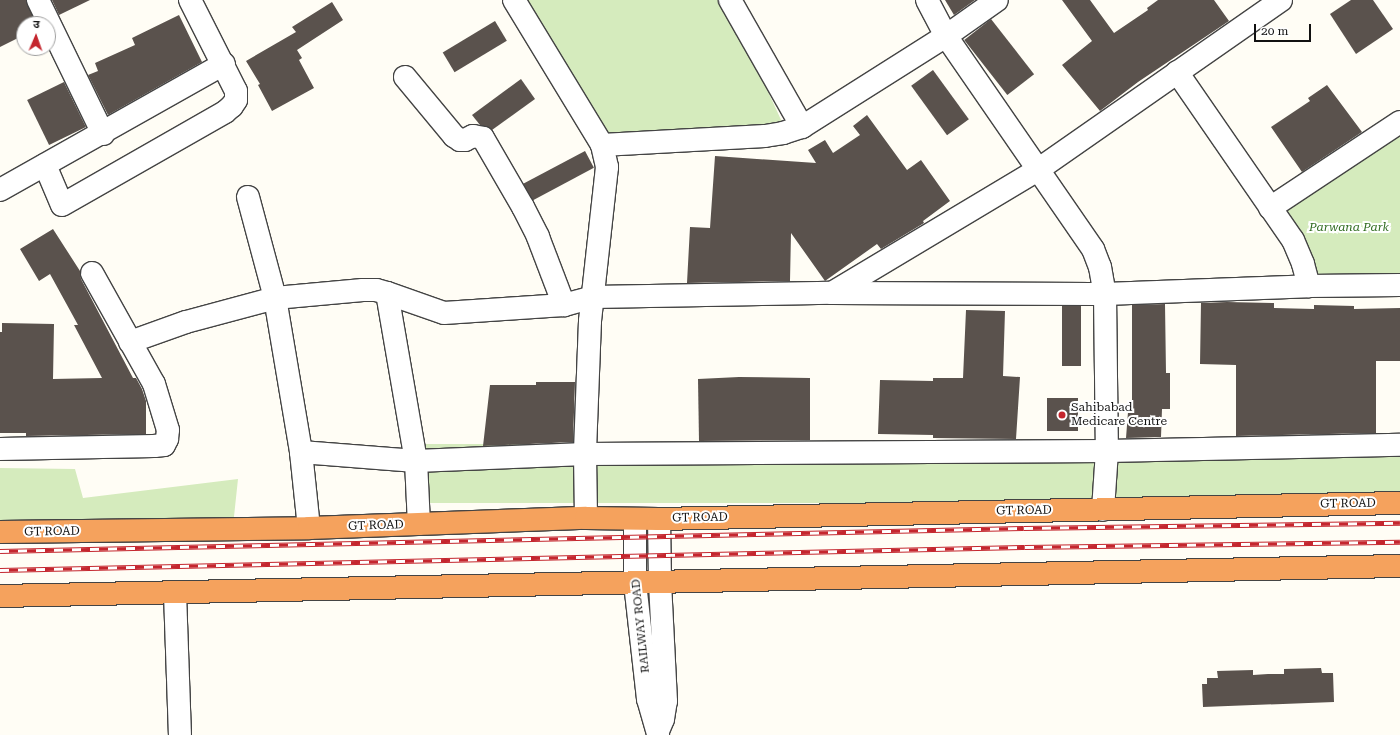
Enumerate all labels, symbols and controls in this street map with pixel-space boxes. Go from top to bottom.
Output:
north arrow [16,16,56,56]
scale bar [1256,16,1313,42]
text: उ [33,18,40,31]
text: 20 m [1261,24,1288,38]
park label: Parwana Park [1309,221,1389,235]
place label: Sahibabad Medicare Centre [1071,401,1167,429]
marker: Sahibabad Medicare Centre [1056,409,1068,421]
street label: GT ROAD [1320,496,1376,512]
street label: GT ROAD [996,503,1052,519]
street label: GT ROAD [672,510,728,526]
street label: GT ROAD [348,518,404,534]
street label: GT ROAD [24,524,80,540]
street label: RAILWAY ROAD [629,578,653,674]

